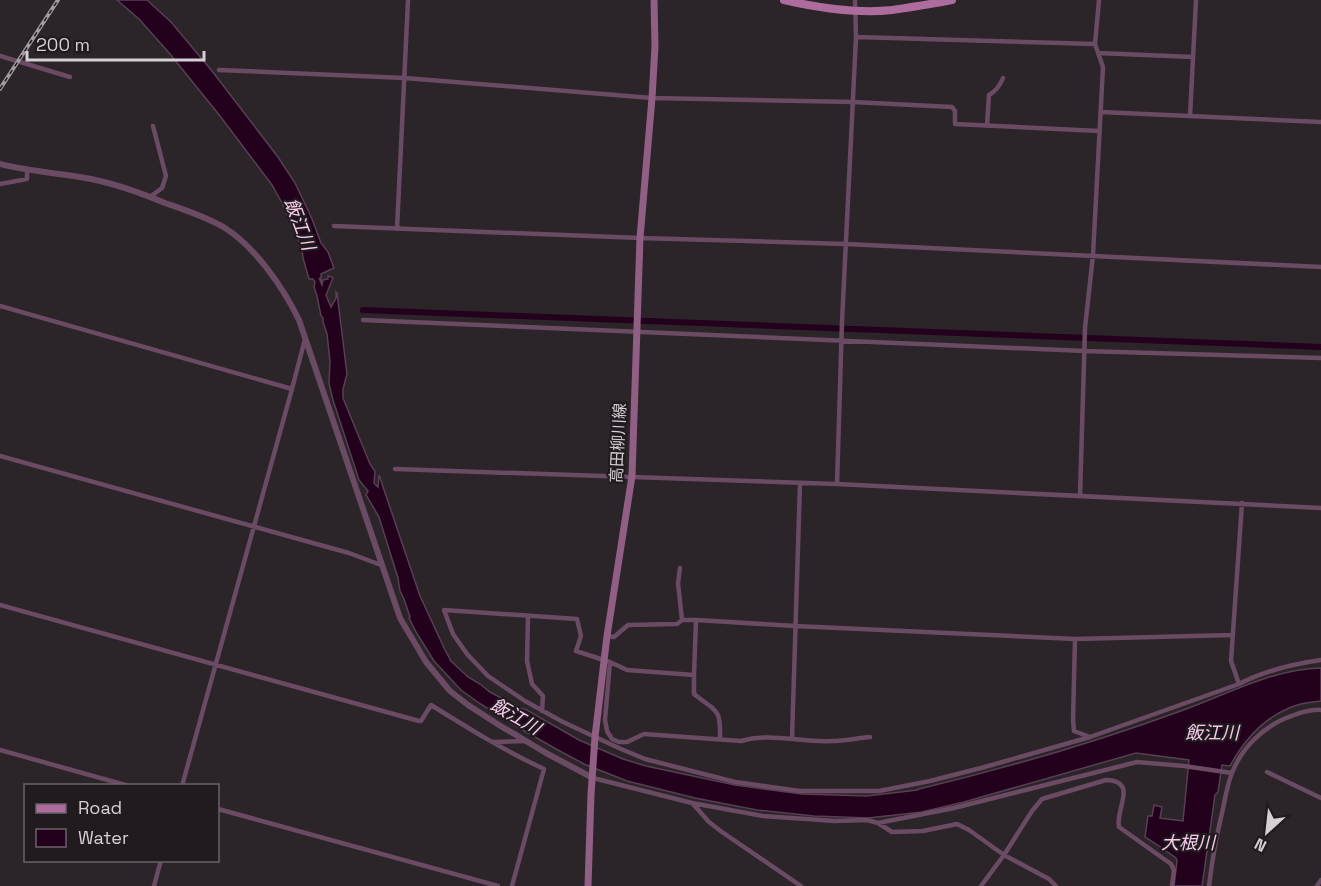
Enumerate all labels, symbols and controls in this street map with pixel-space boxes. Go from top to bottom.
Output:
scale bar [27,24,204,62]
text: 200 m [36,33,90,56]
water label: 飯江川 [280,195,321,255]
street label: 高田柳川線 [605,402,631,484]
water label: 飯江川 [487,693,547,740]
water label: 飯江川 [1185,721,1241,744]
legend [24,784,219,862]
text: Road [78,796,122,819]
north arrow [1237,802,1297,862]
text: Water [78,826,129,849]
water label: 大根川 [1161,831,1217,854]
text: N [1251,833,1270,857]

